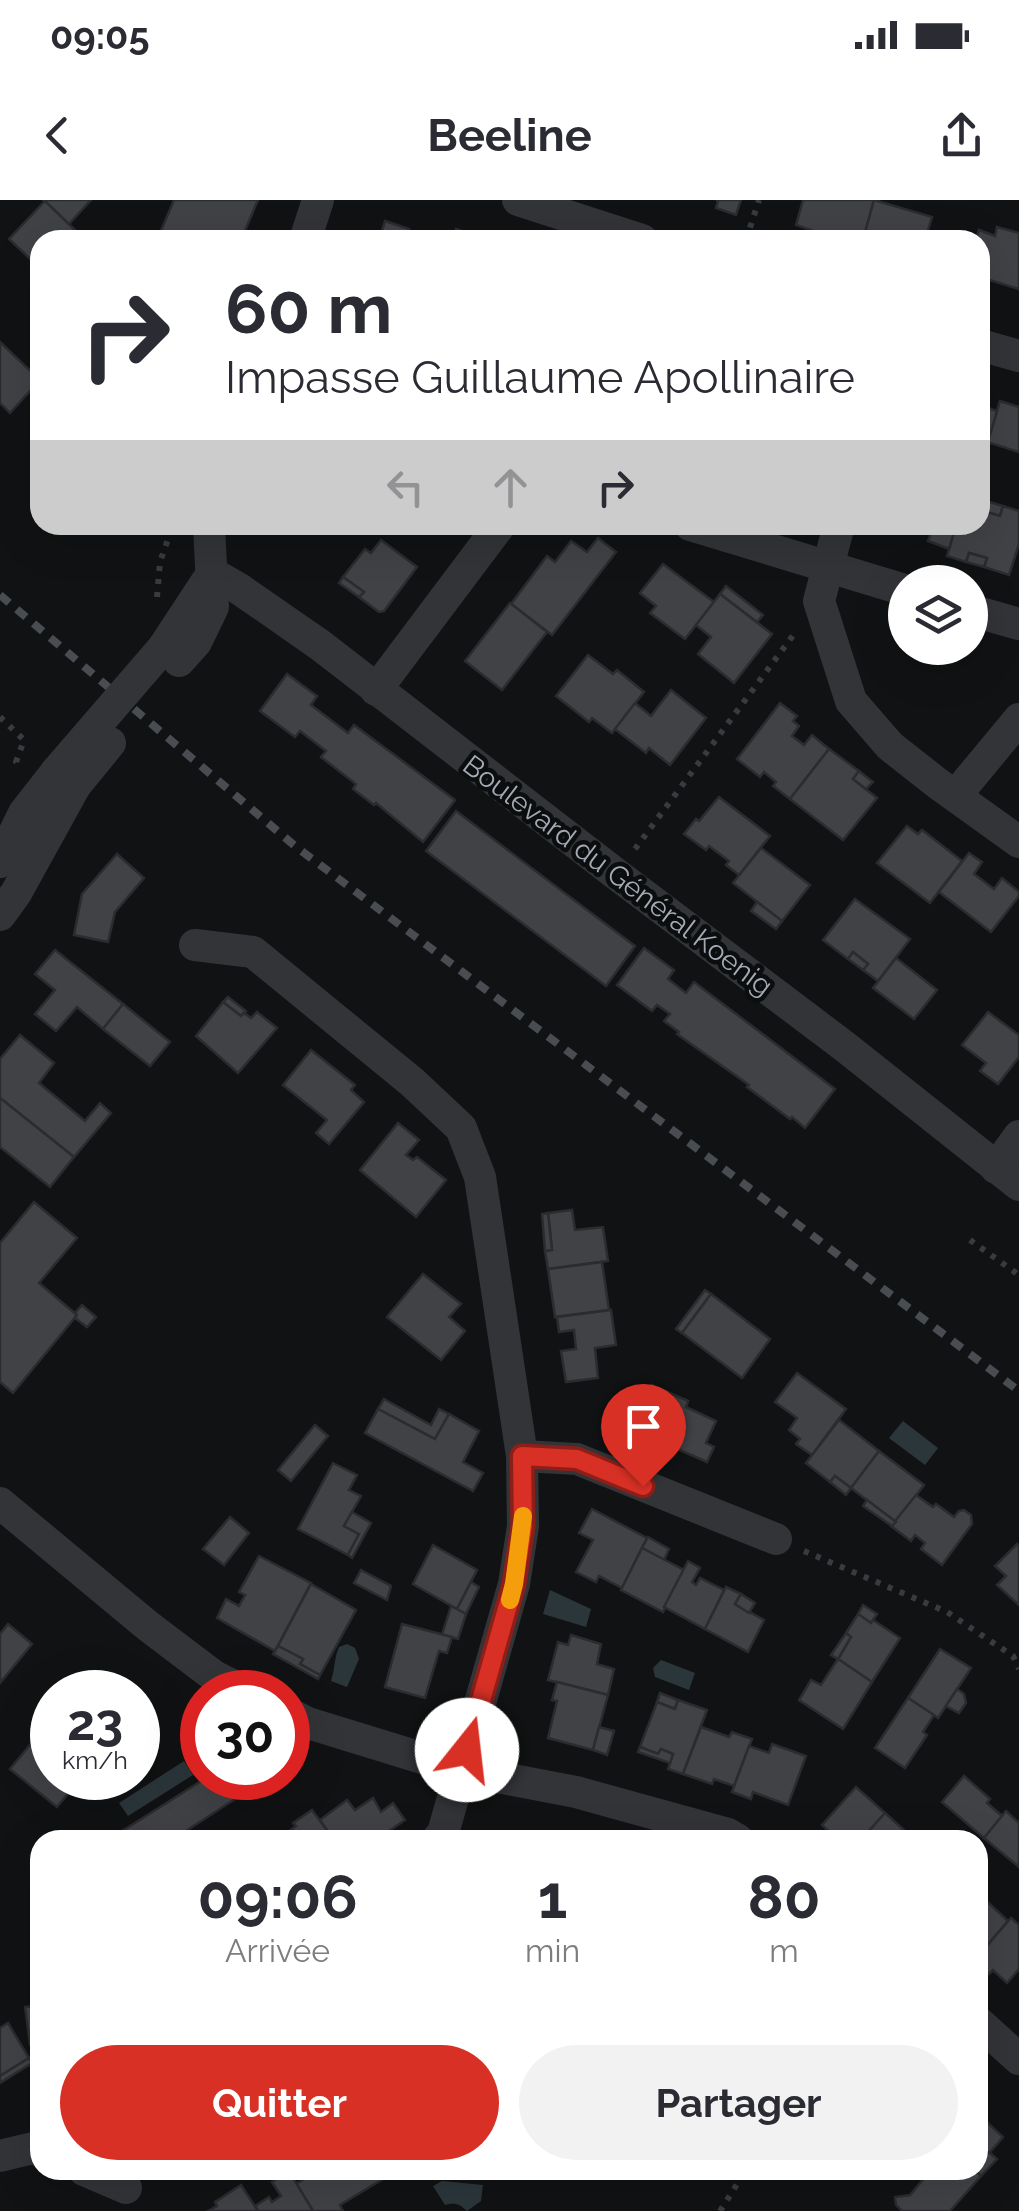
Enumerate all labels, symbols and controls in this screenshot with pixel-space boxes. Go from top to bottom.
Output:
text: 09:05 [50,13,149,58]
icon: back [30,108,85,163]
icon: share [934,108,989,163]
text: Beeline [427,109,592,162]
text: 60 m [225,267,392,349]
icon: right [60,270,190,400]
text: Impasse Guillaume Apollinaire [225,351,855,404]
icon: left [378,460,433,515]
icon: ahead [483,460,538,515]
icon: right [588,460,643,515]
map controls [888,565,988,665]
button: layers [888,565,988,665]
street label: Boulevard du Général Koenig [457,748,779,1003]
pin [601,1384,686,1487]
icon: arrive [616,1399,671,1454]
speed limit sign: 30 [180,1670,310,1800]
text: 23 [67,1693,123,1752]
position arrow [415,1698,519,1802]
text: km/h [62,1745,128,1775]
text: 09:06 [197,1862,358,1932]
text: 1 [538,1862,567,1932]
text: 80 [747,1862,821,1932]
text: Arrivée [225,1932,330,1969]
text: min [525,1932,580,1969]
text: m [769,1932,799,1969]
button: Quitter [60,2045,499,2160]
button: Partager [519,2045,958,2160]

